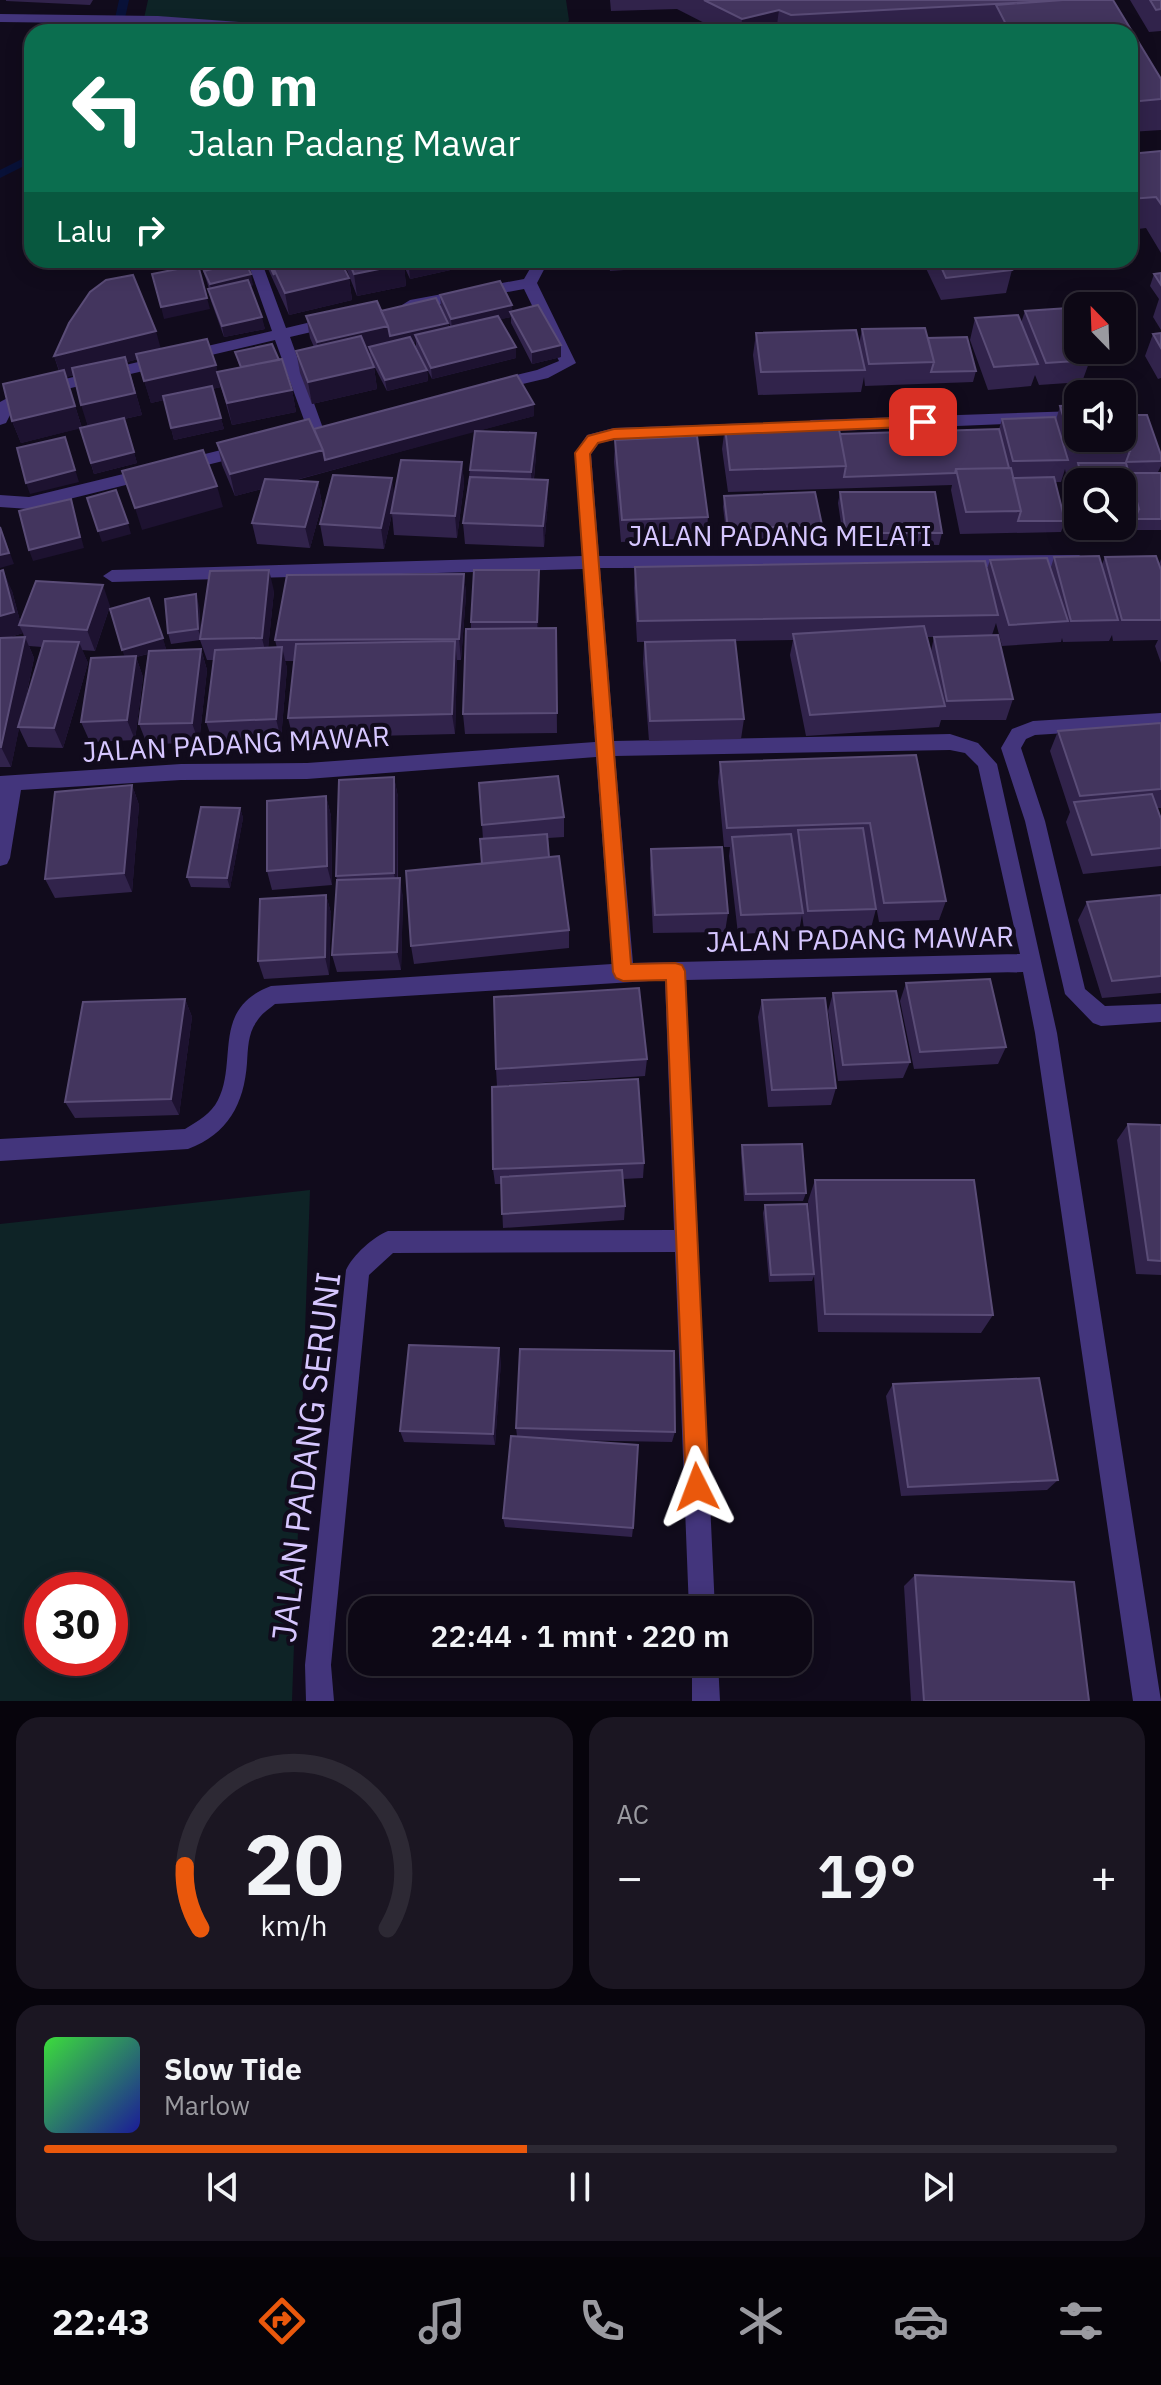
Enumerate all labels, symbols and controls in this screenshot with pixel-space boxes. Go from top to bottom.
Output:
text: 60 m [188,49,318,121]
icon: left [56,56,160,160]
text: Jalan Padang Mawar [188,119,520,166]
icon: right [128,208,172,252]
text: Lalu [56,211,112,250]
north arrow [1064,292,1136,364]
map controls [1064,292,1136,540]
button: sound [1064,380,1136,452]
pin [889,388,957,456]
icon: arrive [901,400,945,444]
button: search [1064,468,1136,540]
street label: JALAN PADANG MELATI [628,517,932,554]
street label: JALAN PADANG MAWAR [81,717,391,770]
street label: JALAN PADANG MAWAR [706,917,1014,960]
street label: JALAN PADANG SERUNI [260,1269,350,1645]
position arrow [655,1445,739,1529]
speed limit sign: 30 [24,1572,128,1676]
text: 22:44 · 1 mnt · 220 m [430,1616,730,1655]
text: AC [617,1797,649,1831]
text: 20 [244,1810,344,1918]
text: 19° [817,1836,917,1915]
text: − [617,1848,643,1905]
text: + [1091,1848,1117,1905]
text: km/h [261,1907,328,1944]
text: Slow Tide [164,2049,302,2088]
text: Marlow [164,2088,250,2122]
icon: previous [201,2165,245,2209]
icon: pause [558,2165,602,2209]
icon: next [916,2165,960,2209]
icon: directions [254,2293,310,2349]
icon: music [414,2293,470,2349]
icon: phone [574,2293,630,2349]
icon: climate [733,2293,789,2349]
icon: car [893,2293,949,2349]
icon: filters [1053,2293,1109,2349]
text: 22:43 [52,2298,150,2345]

